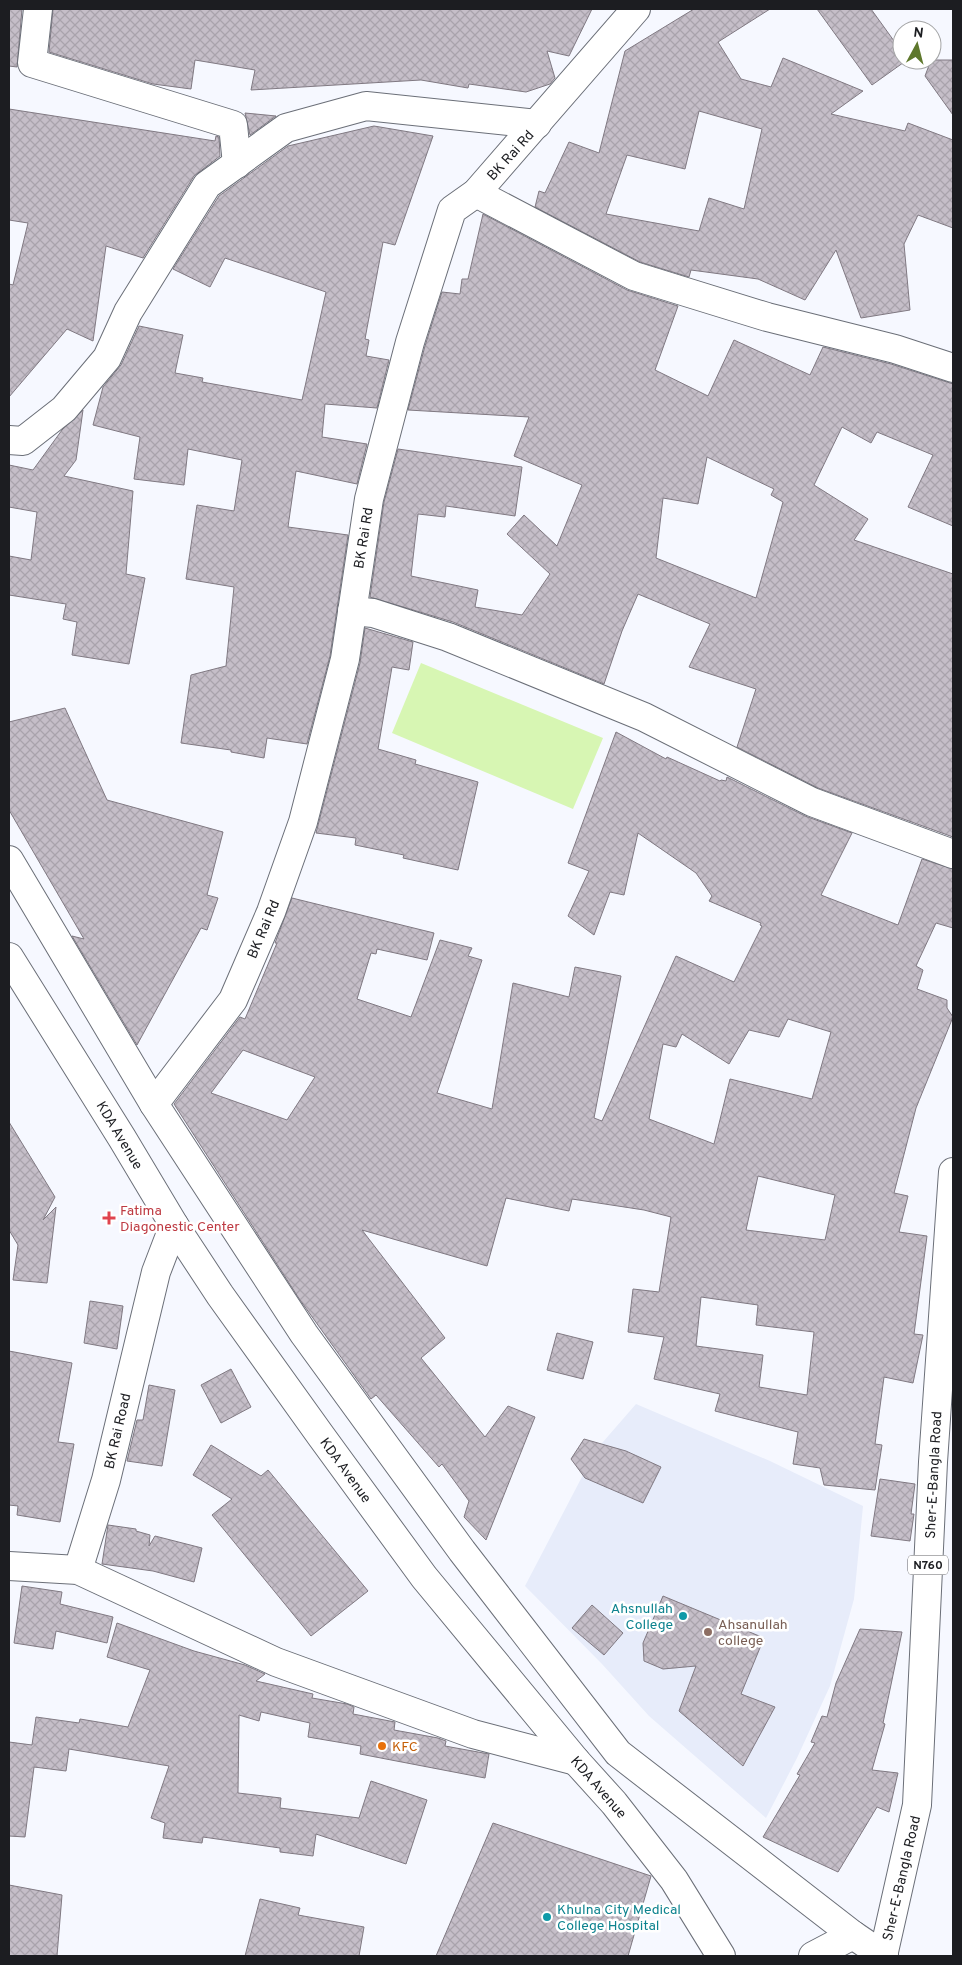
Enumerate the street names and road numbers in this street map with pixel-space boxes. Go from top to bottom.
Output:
street label: BK Rai Rd [484,127,538,185]
street label: BK Rai Rd [351,506,378,570]
street label: BK Rai Rd [244,898,284,961]
street label: KDA Avenue [92,1099,146,1173]
street label: BK Rai Road [101,1392,135,1471]
street label: Sher-E-Bangla Road [923,1411,946,1539]
street label: KDA Avenue [315,1435,374,1507]
road number: N760 [908,1556,948,1574]
street label: KDA Avenue [566,1753,629,1822]
street label: Sher-E-Bangla Road [880,1814,925,1943]

